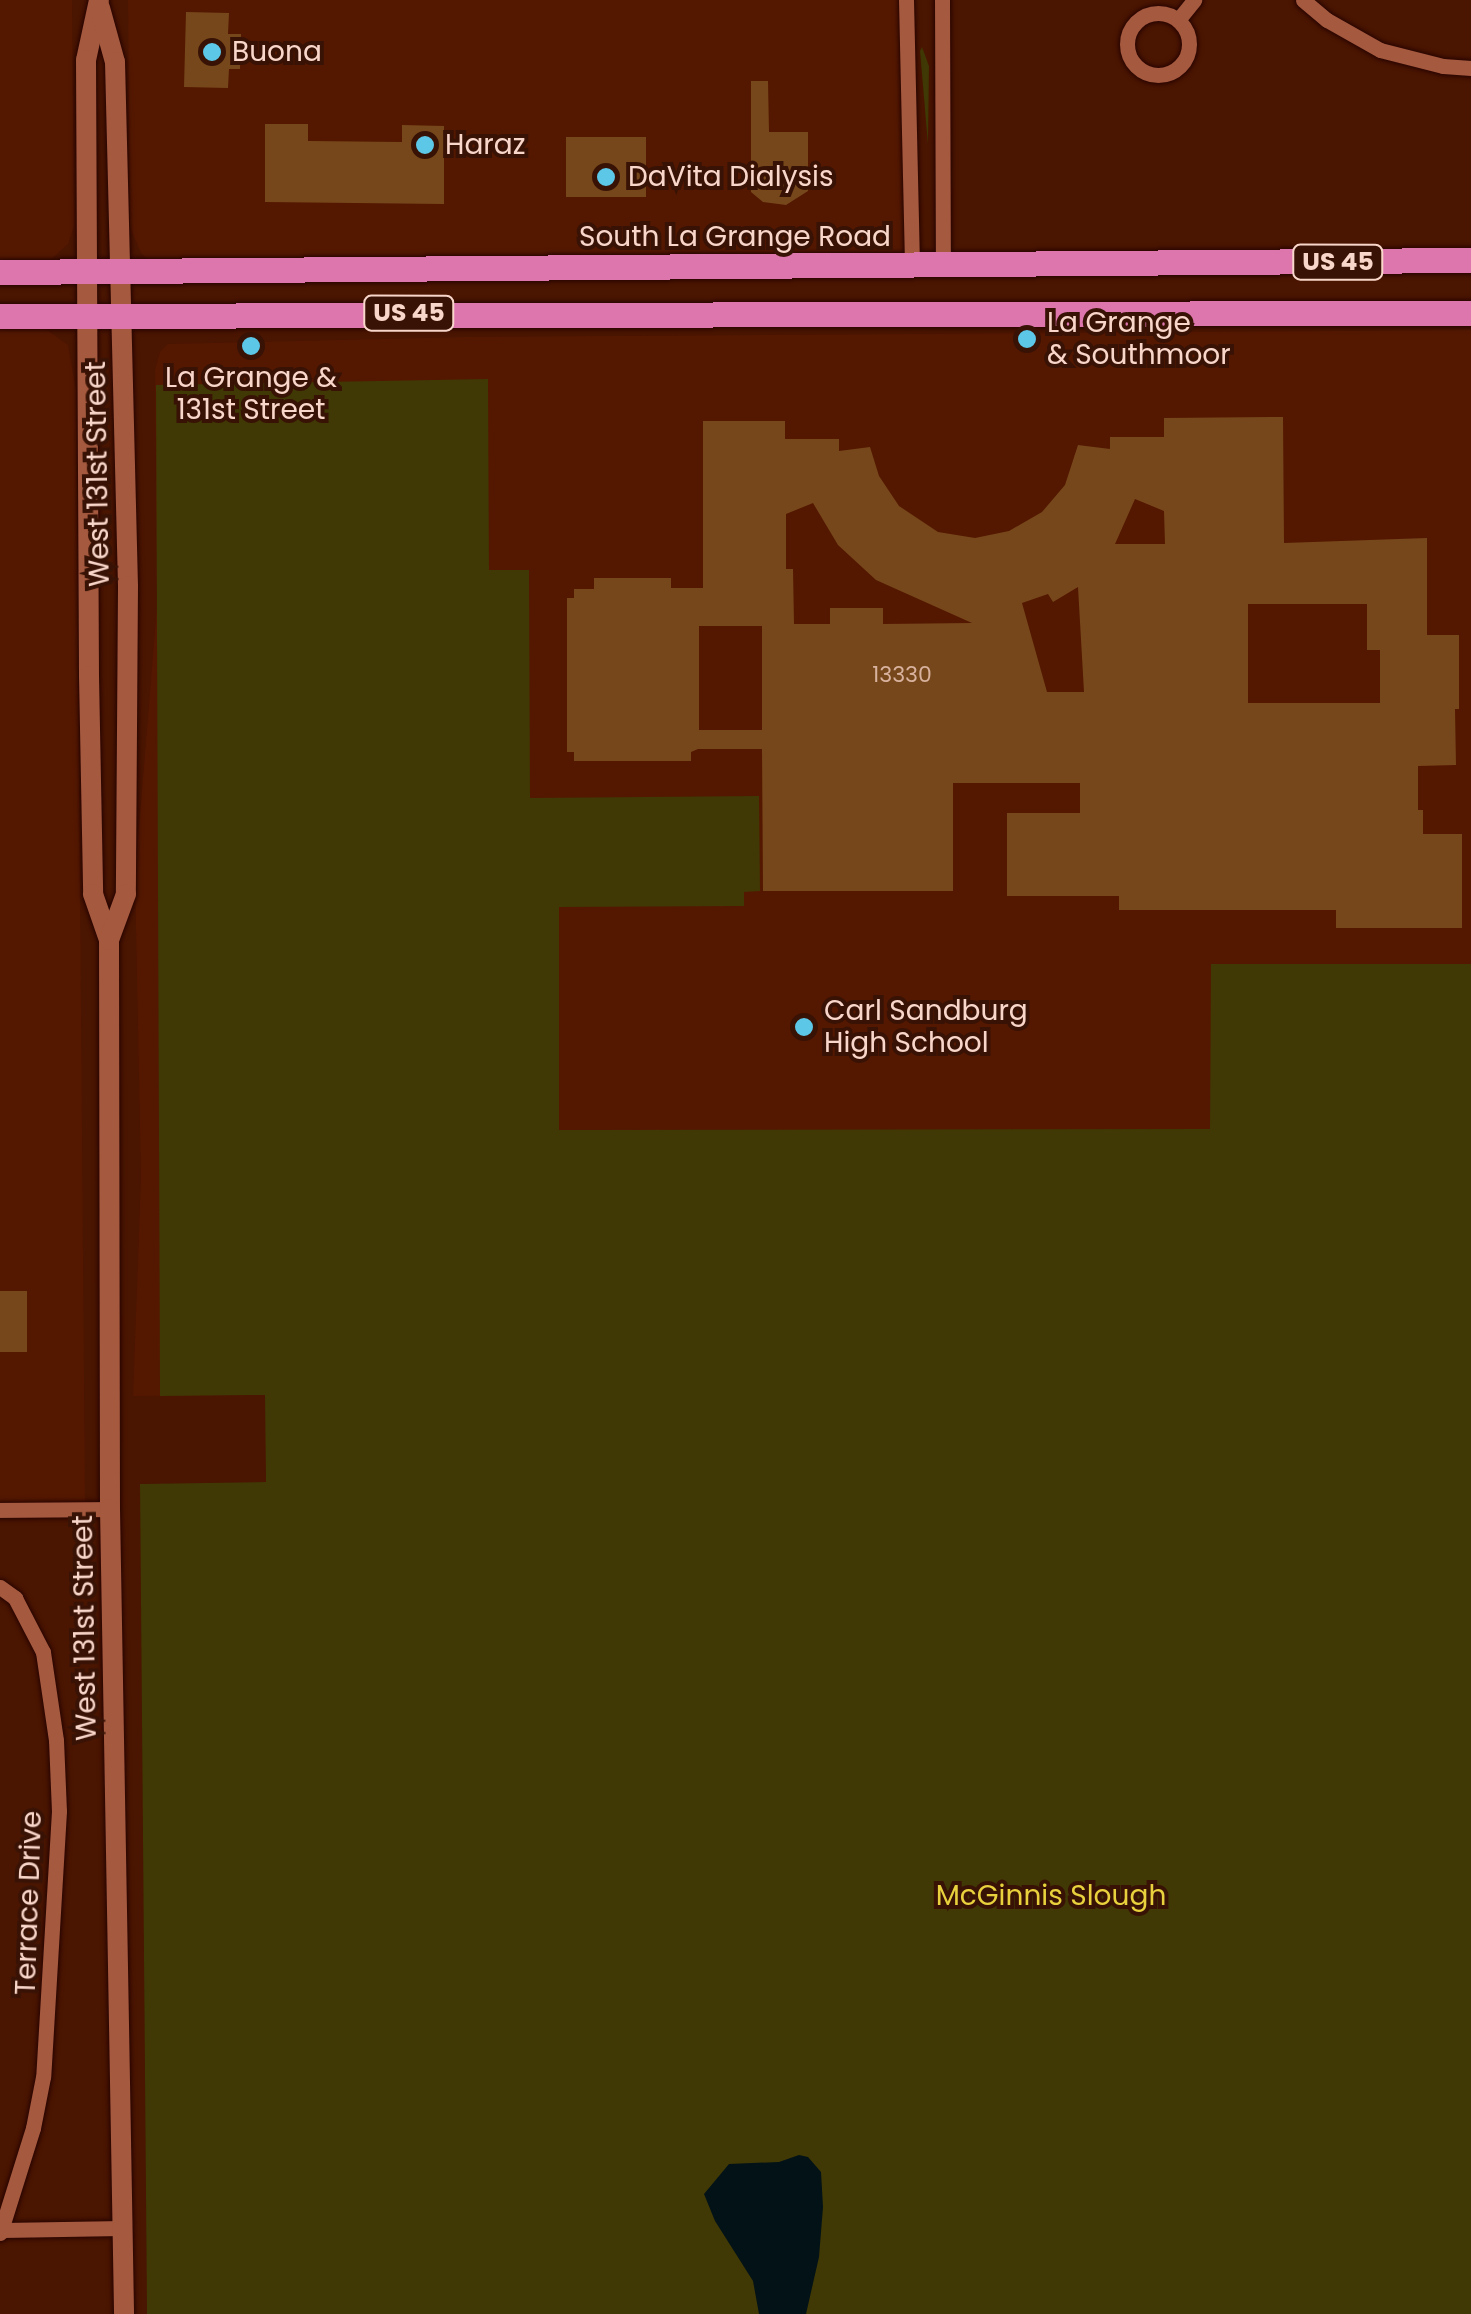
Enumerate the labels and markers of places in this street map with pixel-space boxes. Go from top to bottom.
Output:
place label: Buona [232,35,322,69]
marker: Buona [201,41,223,63]
place label: Haraz [445,128,525,162]
marker: Haraz [414,134,436,156]
place label: DaVita Dialysis [628,160,834,194]
marker: DaVita Dialysis [593,164,619,190]
place label: La Grange & Southmoor [1047,306,1231,372]
marker: La Grange & Southmoor [1016,328,1038,350]
marker: La Grange & 131st Street [240,335,262,357]
place label: La Grange & 131st Street [165,361,337,427]
place label: Carl Sandburg High School [824,994,1028,1060]
marker: Carl Sandburg High School [793,1016,815,1038]

